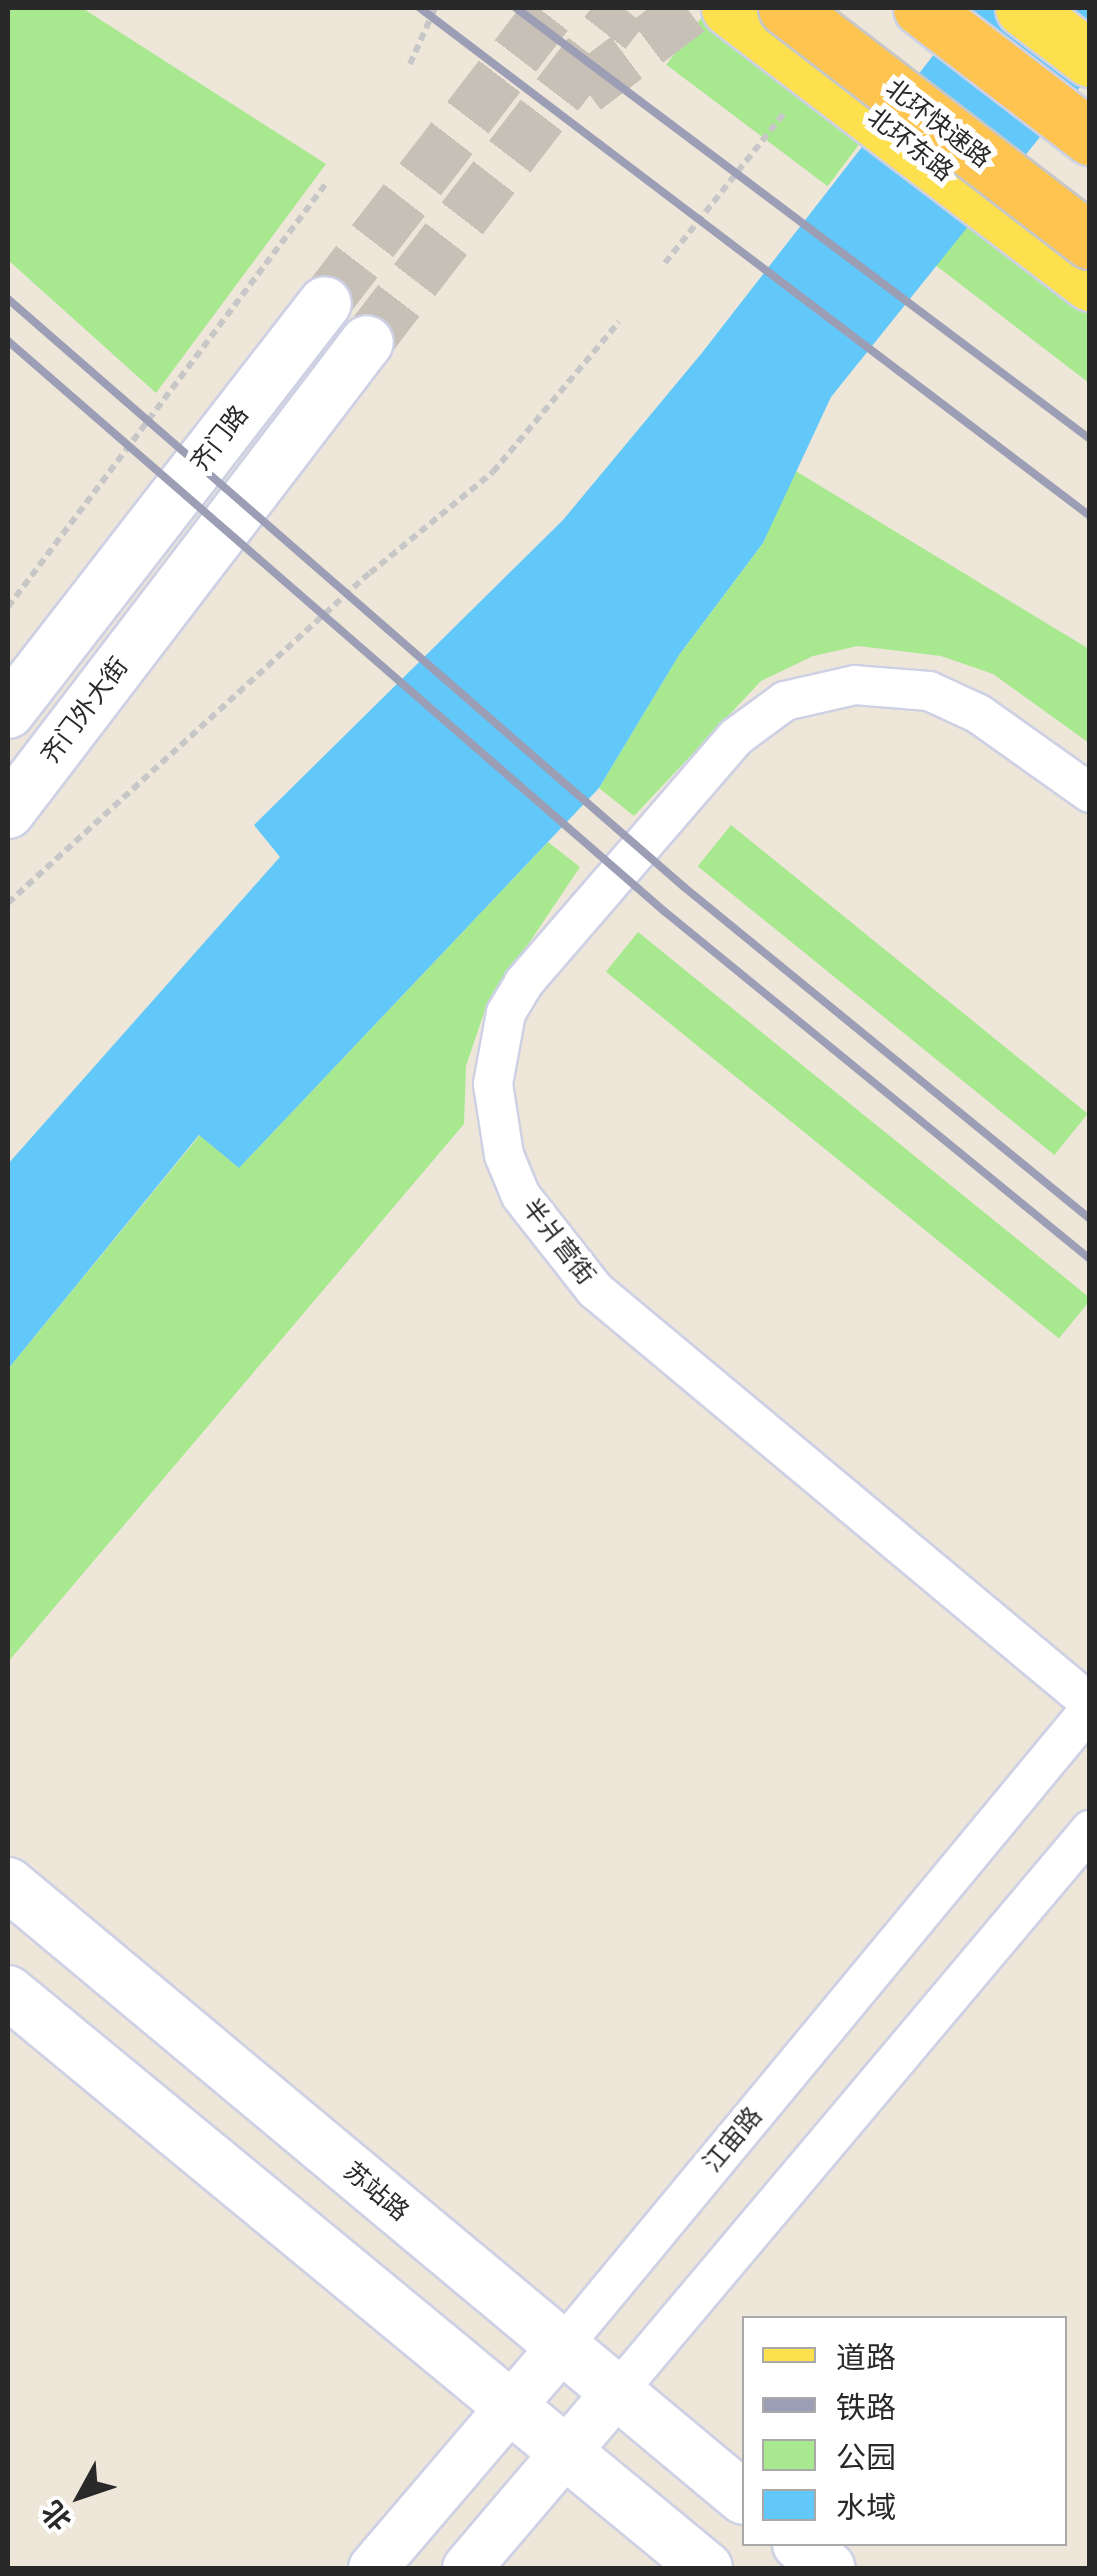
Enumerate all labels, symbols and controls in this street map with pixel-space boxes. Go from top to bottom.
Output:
street label: 北环快速路 [880,74,996,174]
street label: 北环东路 [861,102,959,188]
street label: 齐门路 [185,400,255,478]
street label: 齐门外大街 [35,652,135,770]
street label: 半爿营街 [515,1193,601,1291]
street label: 江宙路 [697,2102,769,2178]
street label: 苏站路 [338,2156,414,2228]
legend [742,2316,1067,2546]
text: 道路 [836,2340,896,2375]
text: 铁路 [836,2390,896,2425]
text: 公园 [836,2440,896,2475]
north arrow [30,2446,130,2546]
text: 水域 [836,2490,896,2525]
text: 北 [35,2494,78,2537]

